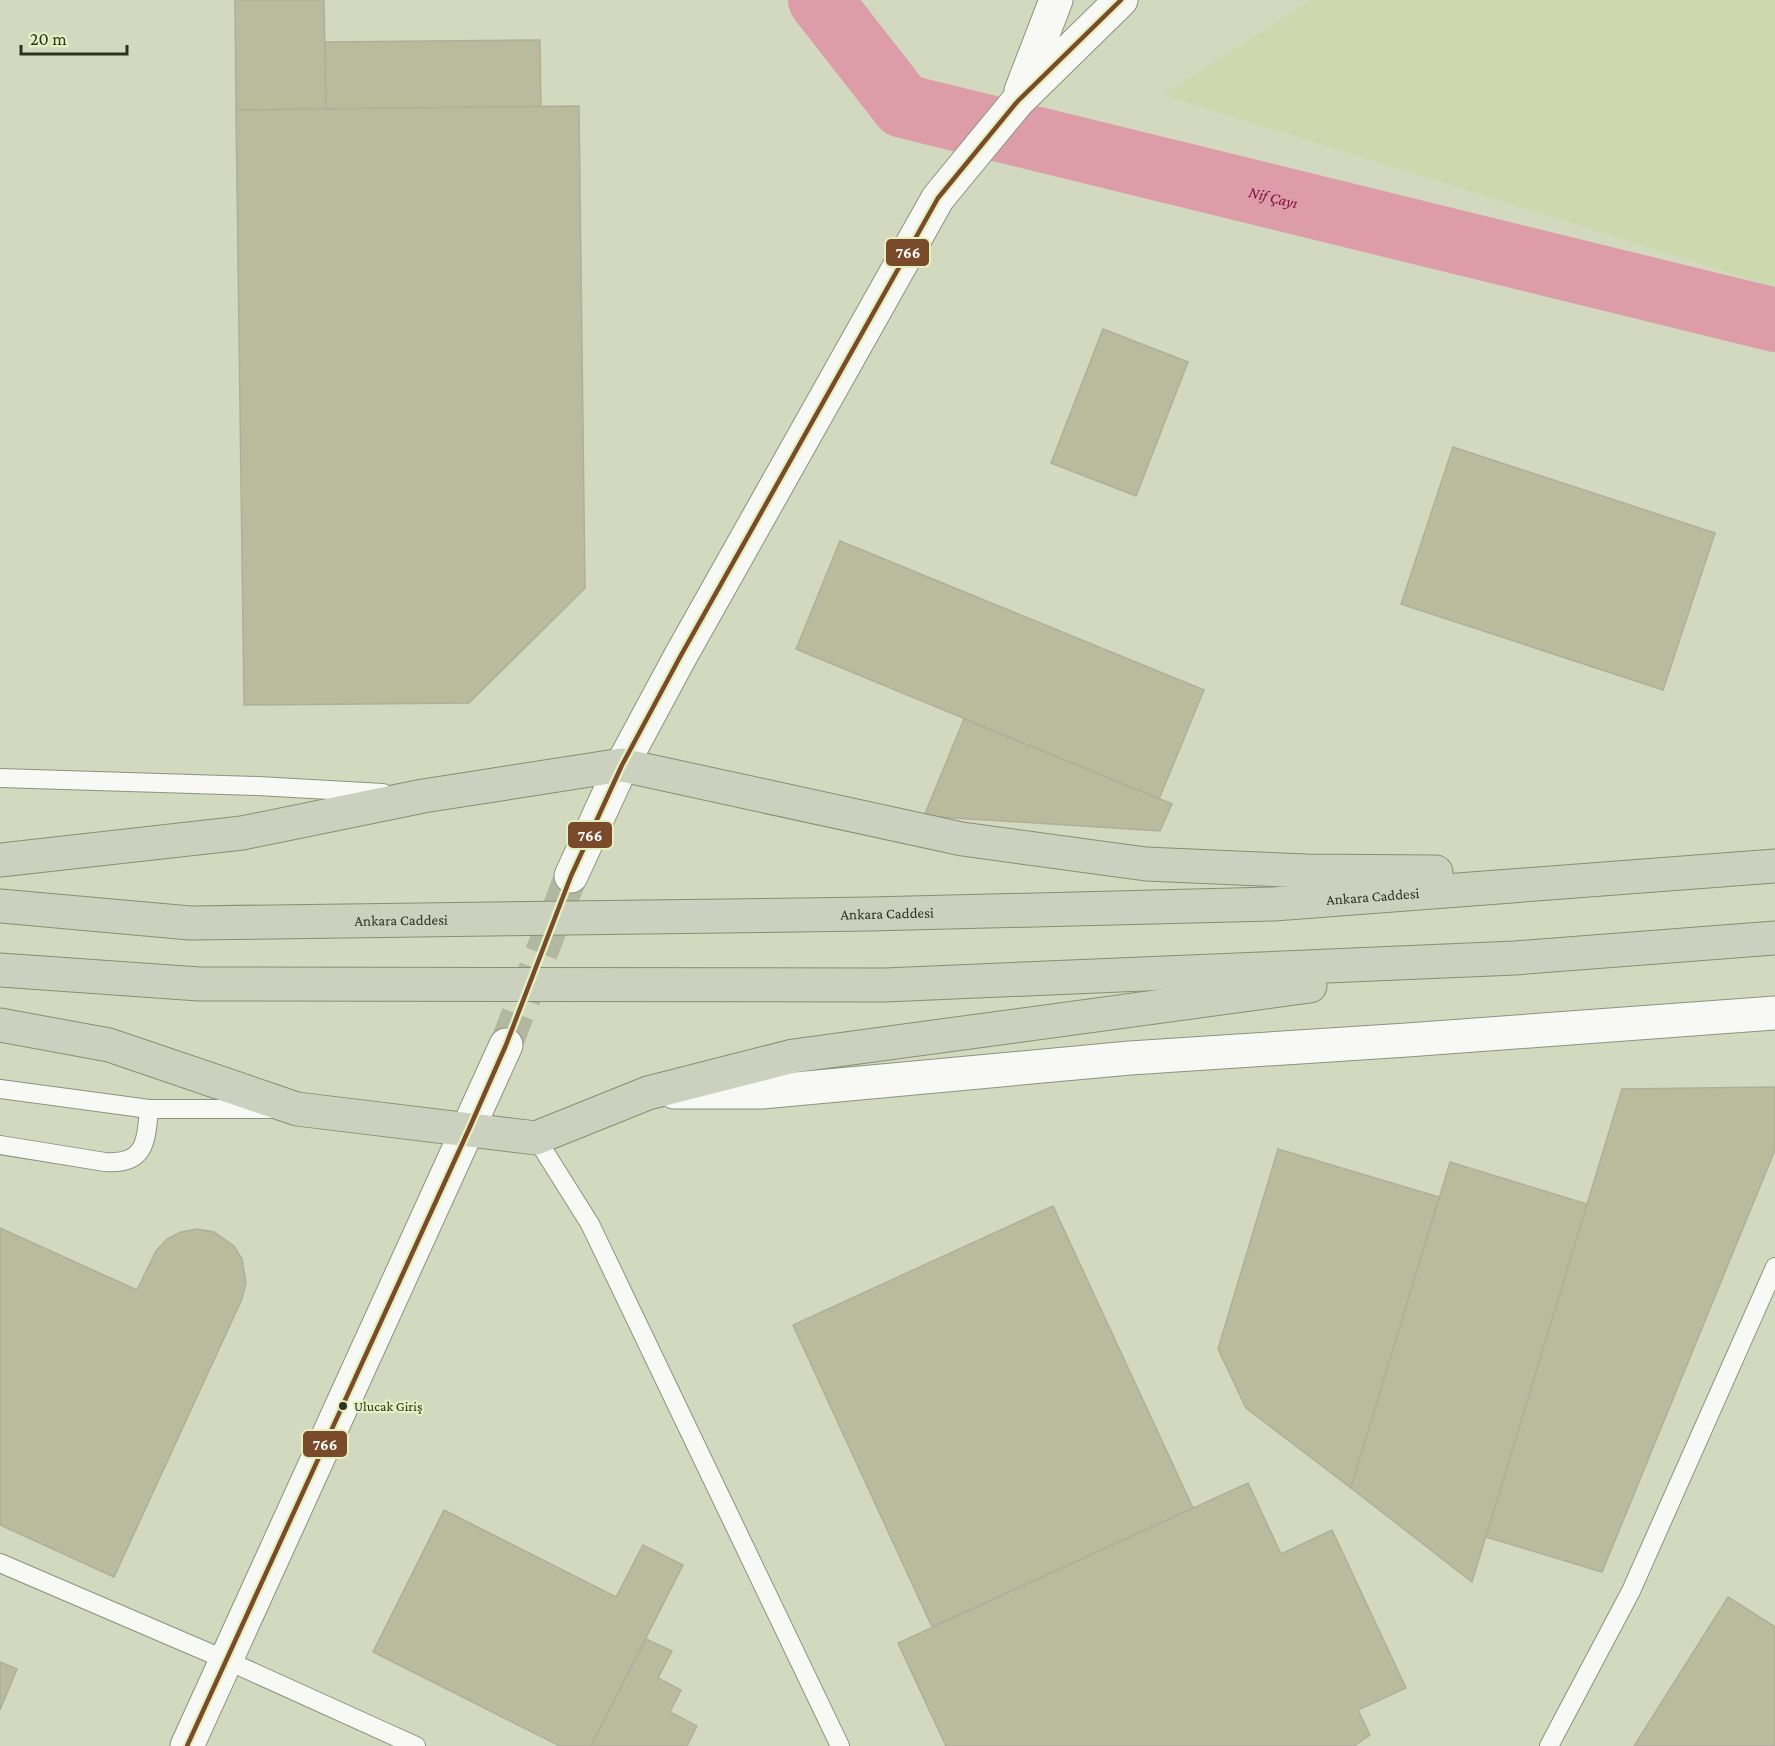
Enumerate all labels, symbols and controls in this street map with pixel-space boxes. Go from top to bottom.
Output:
scale bar [21,18,128,56]
text: 20 m [30,29,67,49]
water label: Nif Çayı [1247,183,1300,211]
line badge: 766 [885,238,930,267]
text: 766 [896,244,920,261]
line badge: 766 [567,821,613,849]
text: 766 [578,827,602,844]
street label: Ankara Caddesi [1326,885,1420,908]
street label: Ankara Caddesi [840,904,934,922]
street label: Ankara Caddesi [354,912,448,929]
place label: Ulucak Giriş [354,1398,422,1414]
marker: Ulucak Giriş [337,1400,349,1412]
line badge: 766 [302,1430,348,1458]
text: 766 [313,1436,337,1453]

